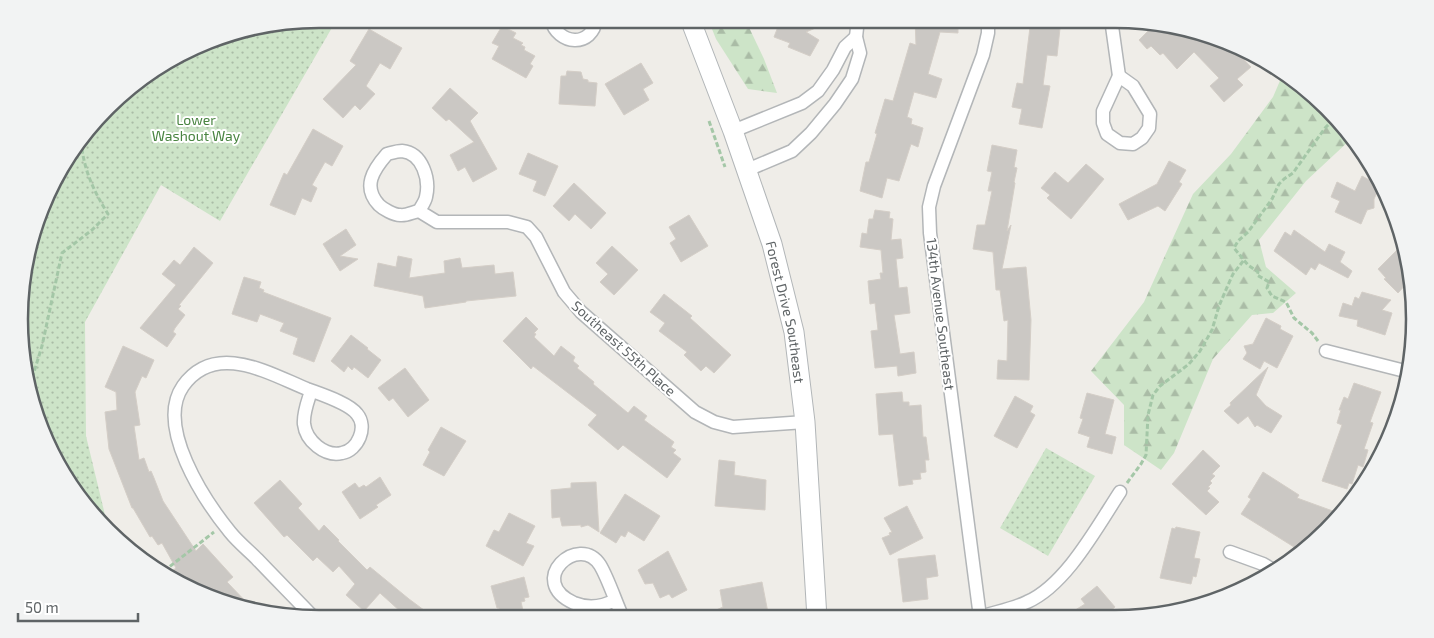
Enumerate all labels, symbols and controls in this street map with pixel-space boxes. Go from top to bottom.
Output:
park label: Lower Washout Way [152,111,241,144]
street label: 134th Avenue Southeast [923,237,959,391]
street label: Forest Drive Southeast [763,239,809,384]
street label: Southeast 55th Place [569,297,679,399]
scale bar [18,590,138,622]
text: 50 m [25,598,59,616]

